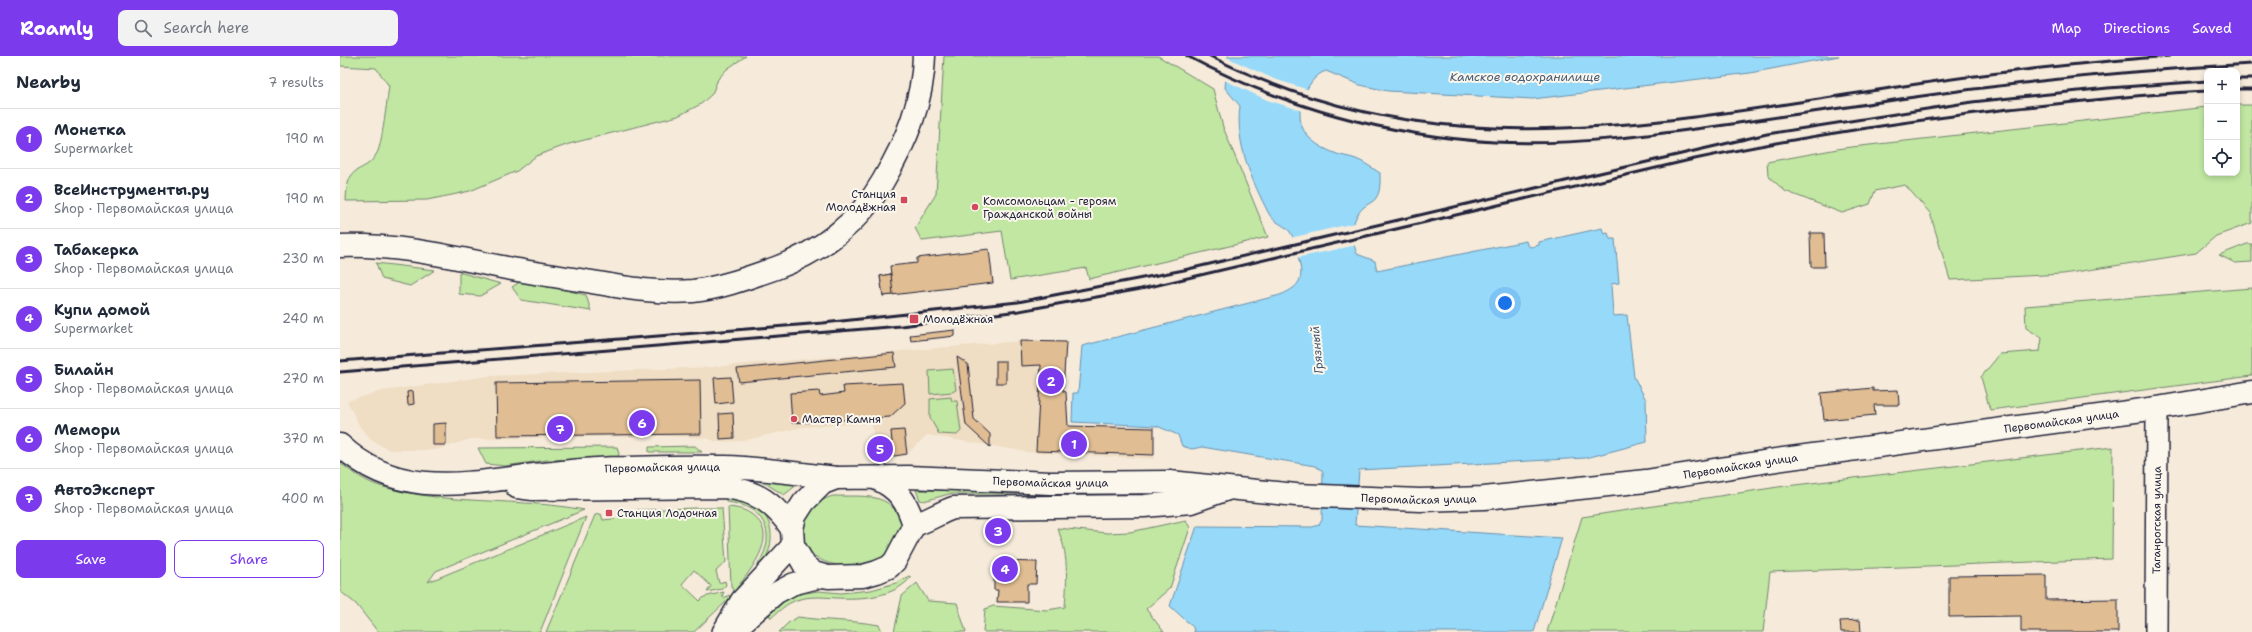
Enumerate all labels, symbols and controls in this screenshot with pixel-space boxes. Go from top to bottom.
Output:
search box [118,10,398,46]
text: Roamly [20,16,94,41]
icon: search [132,17,154,39]
text: Search here [164,18,249,38]
text: Map [2052,19,2082,37]
text: Directions [2104,19,2170,37]
text: Saved [2192,19,2232,37]
map controls [2204,68,2240,176]
button: + [2204,68,2240,104]
water label: Камское водохранилище [1450,69,1600,85]
text: Nearby [16,71,81,93]
text: 7 results [268,74,324,91]
button: − [2204,104,2240,140]
text: Монетка [54,120,126,140]
text: 1 [26,130,32,147]
text: 190 m [285,130,324,147]
text: Supermarket [54,140,133,157]
button: locate [2204,140,2240,176]
text: ВсеИнструменты.ру [54,180,209,200]
place label: Станция Молодёжная [826,187,896,215]
text: 2 [24,190,34,207]
text: 190 m [285,190,324,207]
place label: Комсомольцам - героям Гражданской войны [983,194,1117,222]
marker: Станция Молодёжная [899,195,909,205]
text: Shop · Первомайская улица [54,200,233,217]
marker: Комсомольцам - героям Гражданской войны [970,202,980,212]
text: Табакерка [54,240,138,260]
text: 3 [24,250,34,267]
text: 230 m [282,250,324,267]
text: Shop · Первомайская улица [54,260,233,277]
your location [1495,293,1515,313]
text: Купи домой [54,300,150,320]
text: 4 [24,310,34,327]
text: 240 m [282,310,324,327]
place label: Молодёжная [923,312,993,327]
marker: Молодёжная [908,313,920,325]
text: Supermarket [54,320,133,337]
water label: Грязный [1307,325,1327,375]
text: Билайн [54,360,114,380]
pin: 2 [1038,366,1064,396]
text: 5 [25,370,33,387]
text: 270 m [282,370,324,387]
text: Shop · Первомайская улица [54,380,233,397]
street label: Первомайская улица [2003,406,2120,437]
pin: 6 [629,408,655,438]
place label: Мастер Камня [802,412,881,427]
pin: 7 [547,414,573,444]
marker: Мастер Камня [789,414,799,424]
text: Мемори [54,420,120,440]
pin: 1 [1061,429,1087,459]
text: 6 [24,430,34,447]
text: 370 m [282,430,324,447]
pin: 5 [867,434,893,464]
text: Shop · Первомайская улица [54,440,233,457]
street label: Первомайская улица [1682,450,1799,483]
street label: Первомайская улица [604,460,720,477]
street label: Таганрогская улица [2149,466,2165,574]
street label: Первомайская улица [992,474,1109,491]
text: АвтоЭксперт [54,480,155,500]
text: 7 [24,490,34,507]
text: 400 m [281,490,324,507]
street label: Первомайская улица [1361,491,1477,508]
text: Shop · Первомайская улица [54,500,233,517]
place label: Станция Лодочная [617,506,717,521]
marker: Станция Лодочная [604,508,614,518]
pin: 3 [985,516,1011,546]
button: Save [16,540,166,578]
button: Share [174,540,324,578]
pin: 4 [992,554,1018,584]

